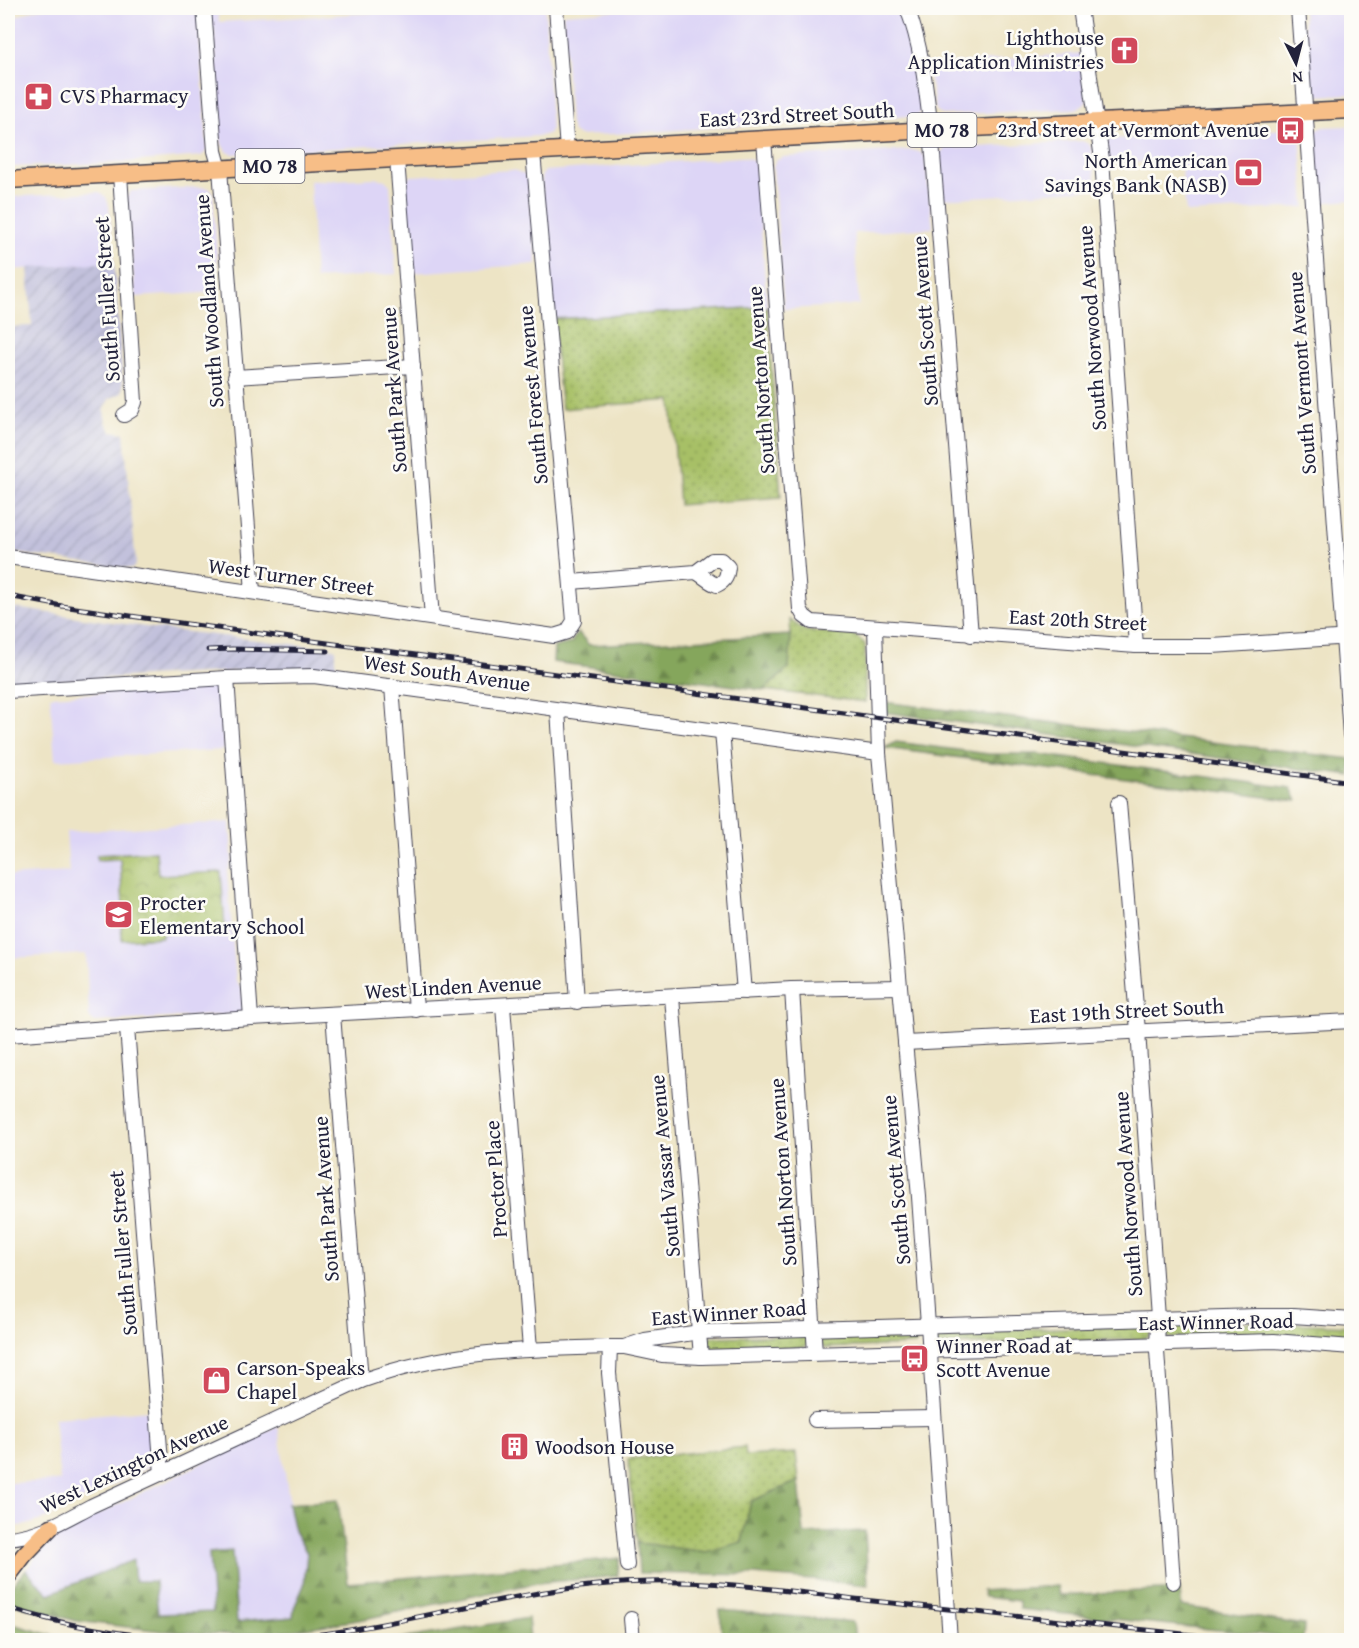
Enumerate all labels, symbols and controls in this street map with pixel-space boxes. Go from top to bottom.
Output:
place label: Lighthouse Application Ministries [908,22,1104,77]
north arrow [1266,33,1326,93]
church icon: Lighthouse Application Ministries [1109,34,1141,66]
text: N [1291,65,1304,90]
pharmacy icon: CVS Pharmacy [23,80,55,112]
place label: CVS Pharmacy [60,80,189,111]
street label: East 23rd Street South [699,94,895,135]
road number: MO 78 [908,113,976,147]
place label: 23rd Street at Vermont Avenue [998,114,1269,145]
bus stop icon: 23rd Street at Vermont Avenue [1274,114,1306,146]
place label: North American Savings Bank (NASB) [1045,145,1227,200]
road number: MO 78 [236,149,304,183]
bank icon: North American Savings Bank (NASB) [1232,157,1264,189]
street label: South Woodland Avenue [186,193,231,409]
street label: South Fuller Street [85,215,128,383]
street label: South Norwood Avenue [1069,224,1114,432]
street label: South Scott Avenue [903,235,946,407]
street label: South Vermont Avenue [1279,270,1324,476]
street label: South Norton Avenue [738,285,783,475]
street label: South Forest Avenue [509,304,556,486]
street label: South Park Avenue [372,306,415,474]
street label: West Turner Street [206,550,377,604]
street label: East 20th Street [1008,600,1148,639]
street label: West South Avenue [362,645,533,700]
place label: Procter Elementary School [140,887,305,942]
school or university icon: Procter Elementary School [103,899,135,931]
street label: West Linden Avenue [364,966,542,1007]
street label: East 19th Street South [1029,990,1225,1031]
street label: South Vassar Avenue [641,1073,688,1259]
street label: South Norton Avenue [760,1077,805,1267]
street label: South Norwood Avenue [1105,1090,1150,1298]
street label: South Scott Avenue [873,1094,918,1266]
street label: South Park Avenue [304,1115,347,1283]
street label: Proctor Place [476,1119,515,1239]
street label: South Fuller Street [100,1169,145,1337]
street label: East Winner Road [650,1292,808,1333]
street label: East Winner Road [1138,1305,1295,1338]
place label: Winner Road at Scott Avenue [936,1330,1073,1385]
bus stop icon: Winner Road at Scott Avenue [899,1342,931,1374]
place label: Carson-Speaks Chapel [237,1352,365,1407]
shop icon: Carson-Speaks Chapel [200,1364,232,1396]
street label: West Lexington Avenue [34,1406,233,1521]
building icon: Woodson House [498,1431,530,1463]
place label: Woodson House [535,1431,674,1462]

